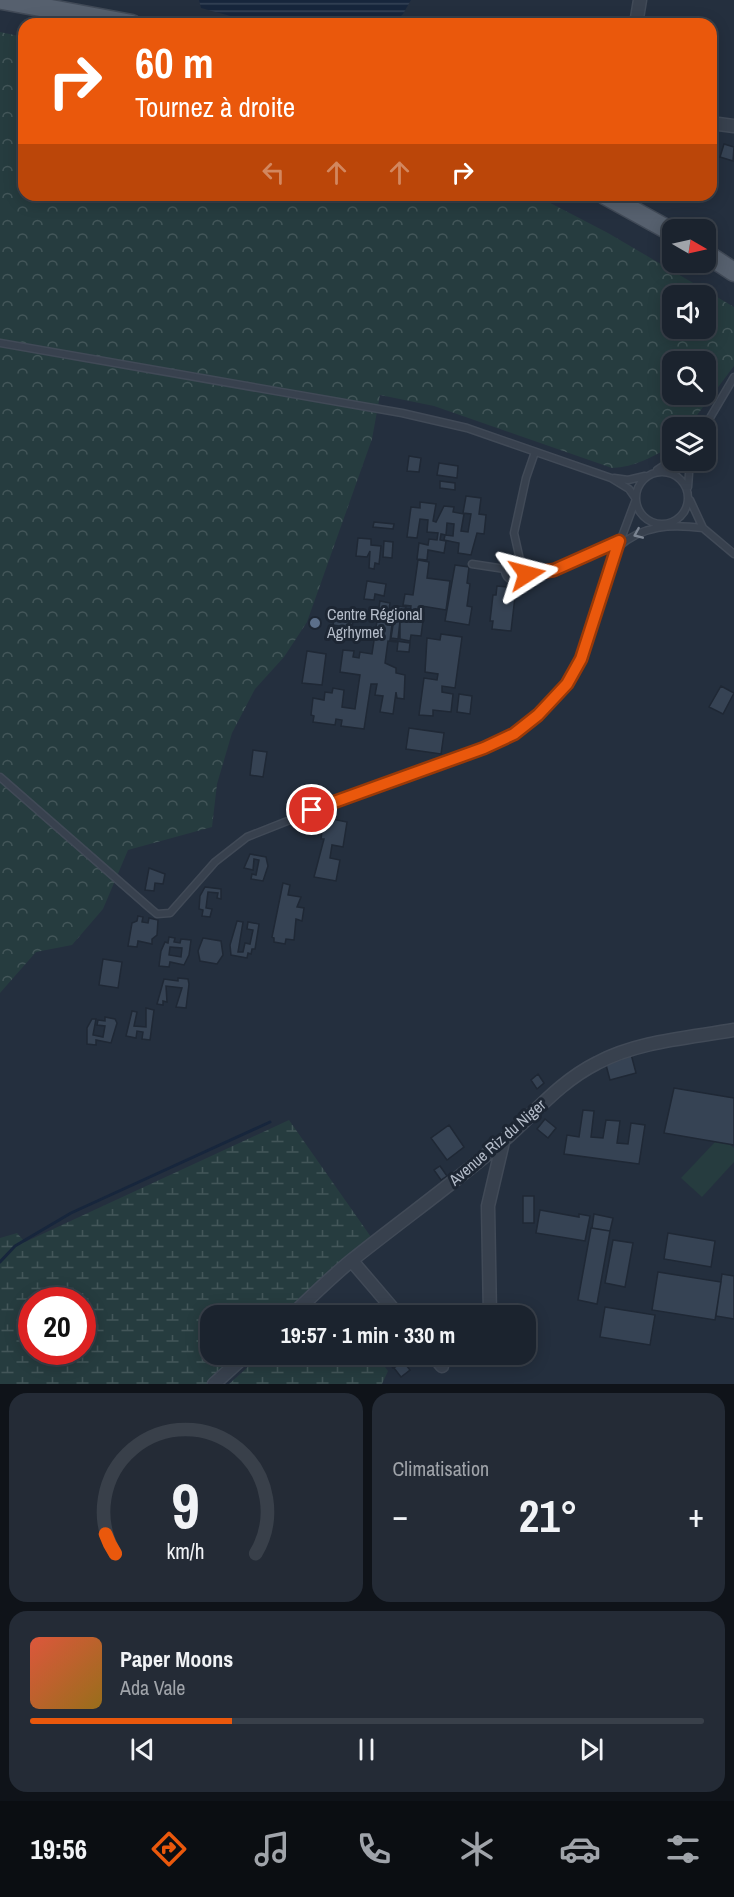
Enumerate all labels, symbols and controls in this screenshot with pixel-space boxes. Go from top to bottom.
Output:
text: 60 m [135,35,214,91]
icon: right [36,42,114,120]
text: Tournez à droite [135,89,295,125]
icon: left [257,156,290,189]
icon: ahead [320,156,353,189]
icon: ahead [383,156,416,189]
icon: right [446,156,479,189]
north arrow [662,219,716,273]
map controls [662,219,716,471]
button: sound [662,285,716,339]
button: search [662,351,716,405]
button: layers [662,417,716,471]
one-way arrow [634,527,645,539]
position arrow [495,542,559,606]
place label: Centre Régional Agrhymet [326,603,423,643]
marker: Centre Régional Agrhymet [308,616,322,630]
pin [286,784,337,835]
icon: arrive [295,793,328,826]
street label: Avenue Riz du Niger [443,1093,551,1191]
speed limit sign: 20 [18,1287,96,1365]
text: 19:57 · 1 min · 330 m [281,1320,455,1350]
text: Climatisation [393,1455,489,1482]
text: 9 [172,1463,200,1547]
text: 21° [519,1485,578,1546]
text: − [393,1493,408,1537]
text: + [688,1493,704,1537]
text: km/h [167,1538,205,1567]
text: Paper Moons [120,1644,233,1674]
text: Ada Vale [120,1674,185,1701]
icon: previous [126,1733,159,1766]
icon: pause [350,1733,383,1766]
icon: next [575,1733,608,1766]
icon: directions [148,1828,190,1870]
icon: music [251,1828,293,1870]
icon: phone [353,1828,395,1870]
icon: climate [456,1828,498,1870]
icon: car [559,1828,601,1870]
icon: filters [662,1828,704,1870]
text: 19:56 [30,1831,87,1867]

